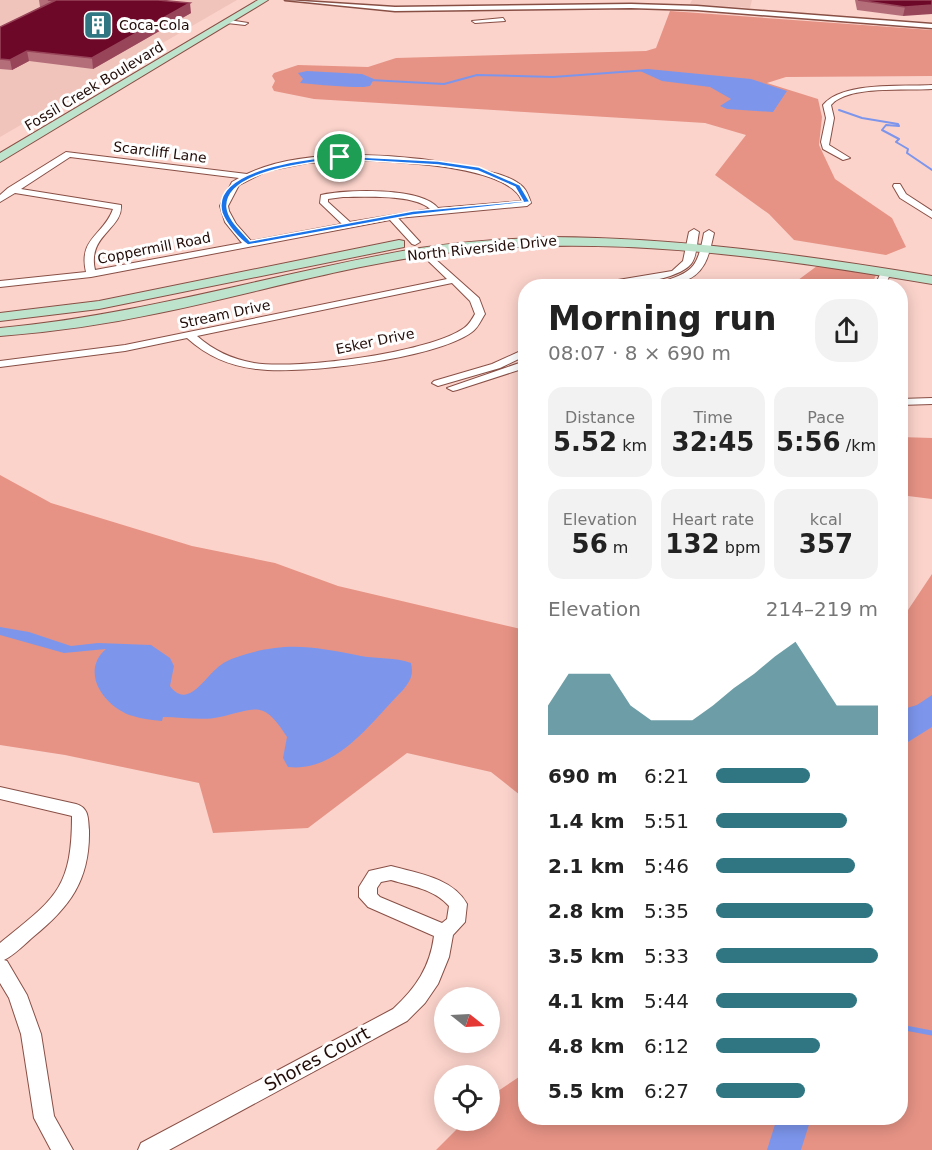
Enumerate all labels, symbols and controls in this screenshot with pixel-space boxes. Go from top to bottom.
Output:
building icon: Coca-Cola [82,9,114,41]
place label: Coca-Cola [119,17,189,33]
street label: Fossil Creek Boulevard [22,38,166,134]
pin [314,131,365,182]
street label: Scarcliff Lane [112,138,208,166]
icon: arrive [323,140,356,173]
street label: Coppermill Road [96,229,212,267]
street label: North Riverside Drive [406,232,558,264]
street label: Stream Drive [178,297,272,331]
text: Morning run [548,299,776,338]
button: share [815,299,878,362]
street label: Esker Drive [334,325,416,357]
text: 08:07 · 8 × 690 m [548,341,731,365]
text: Distance [565,408,635,427]
text: Time [693,408,733,427]
text: Pace [807,408,845,427]
text: 5.52 [553,427,617,457]
text: 32:45 [672,427,754,457]
text: 5:56 [776,427,841,457]
text: km [617,436,647,455]
text: /km [841,436,876,455]
text: Elevation [563,510,637,529]
text: Heart rate [672,510,754,529]
text: kcal [810,510,842,529]
text: 56 [572,529,608,559]
text: 132 [665,529,720,559]
text: 357 [799,529,853,559]
text: m [608,538,628,557]
text: bpm [720,538,761,557]
text: Elevation [548,597,641,621]
text: 214–219 m [766,597,878,621]
text: 690 m [548,764,618,788]
text: 6:21 [644,764,689,788]
text: 1.4 km [548,809,625,833]
text: 5:51 [644,809,689,833]
text: 2.1 km [548,854,625,878]
text: 5:46 [644,854,689,878]
text: 2.8 km [548,899,625,923]
text: 5:35 [644,899,689,923]
text: 3.5 km [548,944,625,968]
text: 5:33 [644,944,689,968]
north arrow [434,987,500,1053]
map controls [434,987,500,1131]
text: 4.1 km [548,989,625,1013]
text: 5:44 [644,989,689,1013]
street label: Shores Court [260,1022,373,1095]
text: 4.8 km [548,1034,625,1058]
text: 6:12 [644,1034,689,1058]
button: locate [434,1065,500,1131]
text: 5.5 km [548,1079,625,1103]
text: 6:27 [644,1079,689,1103]

